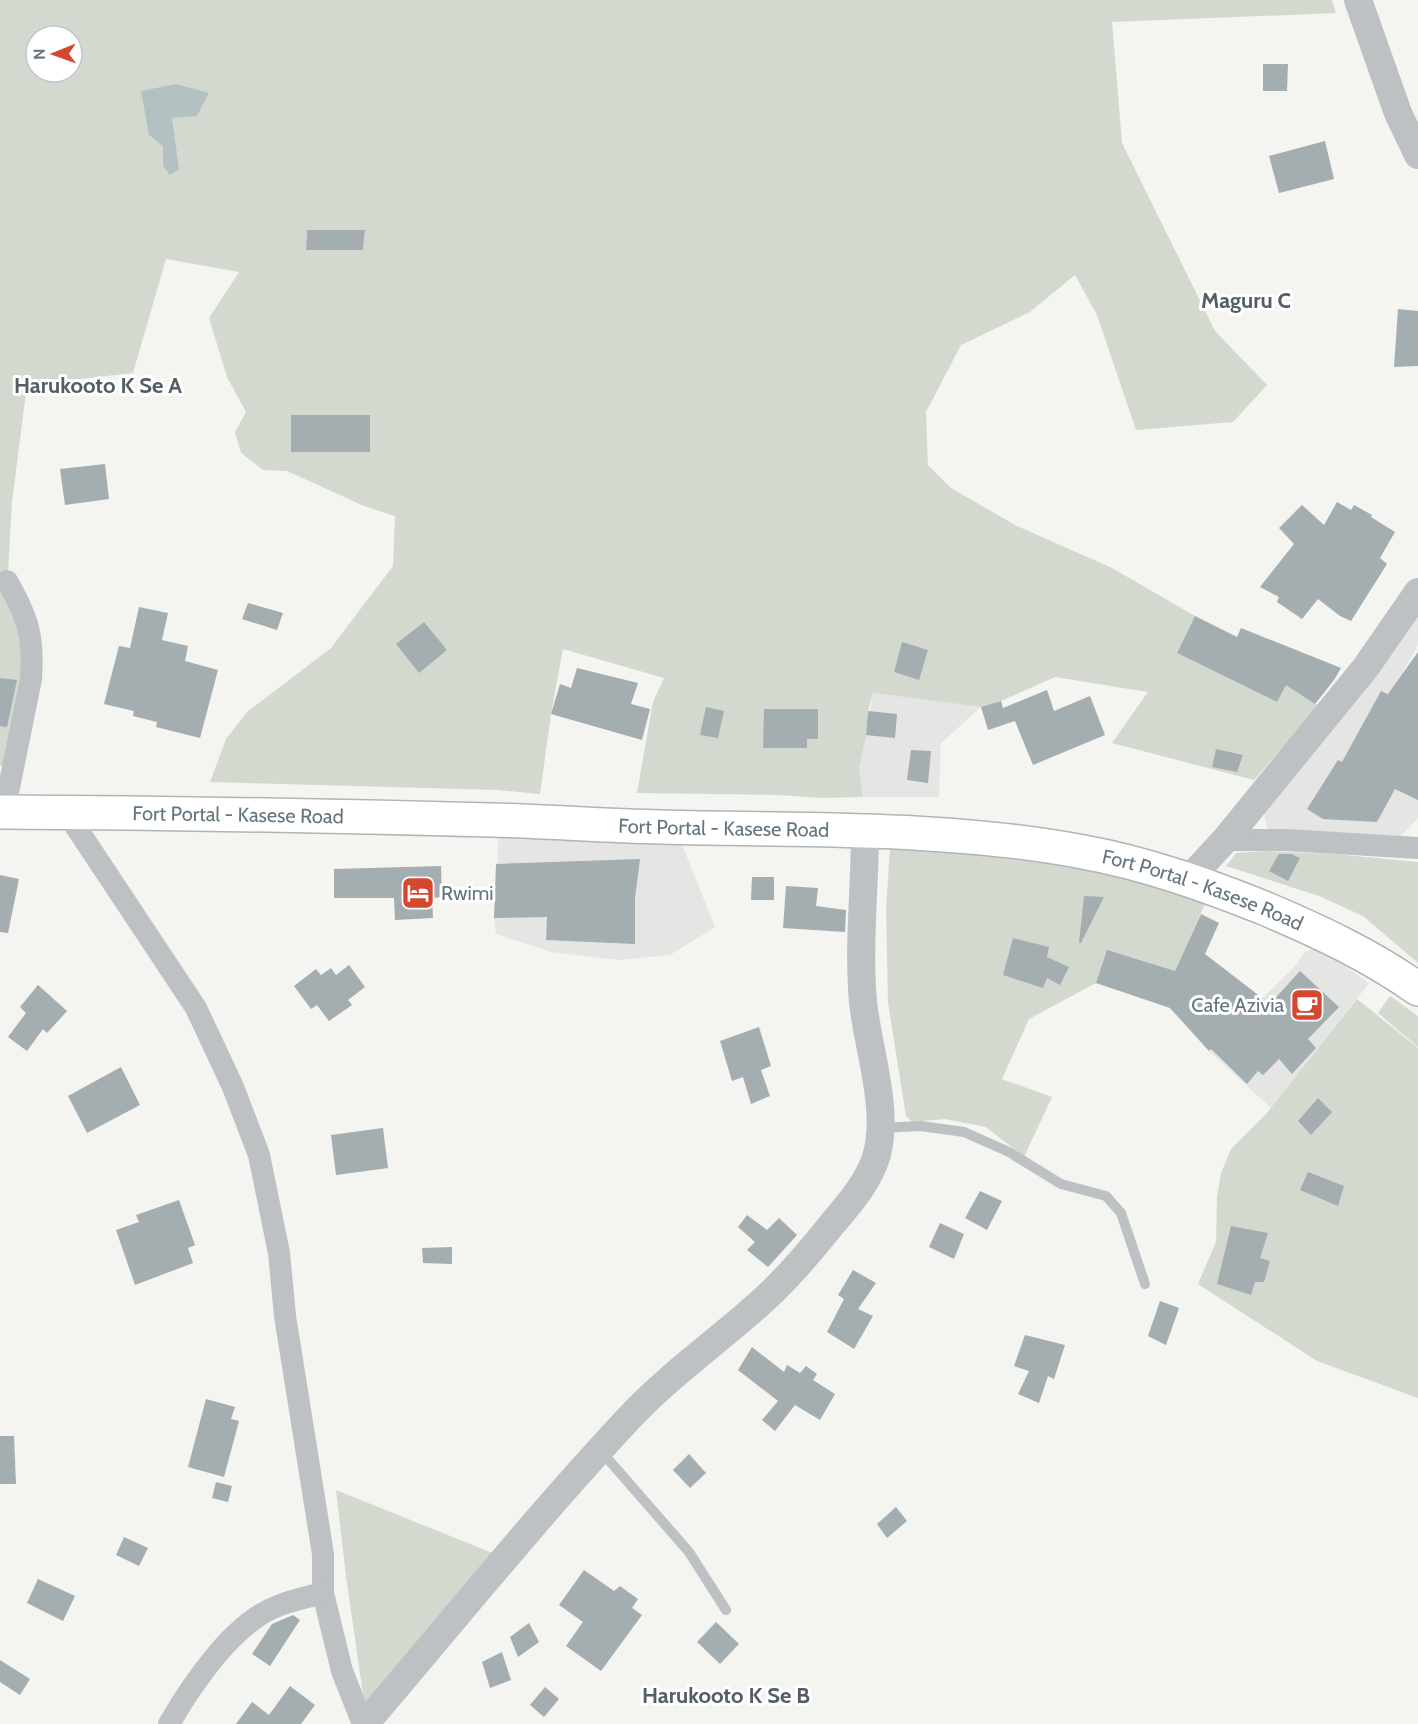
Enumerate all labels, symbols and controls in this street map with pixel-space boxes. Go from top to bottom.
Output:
north arrow [24,24,84,84]
text: N [30,48,49,60]
district label: Maguru C [1201,287,1291,314]
district label: Harukooto K Se A [14,372,182,399]
street label: Fort Portal - Kasese Road [132,801,344,829]
street label: Fort Portal - Kasese Road [618,814,830,842]
street label: Fort Portal - Kasese Road [1100,844,1307,936]
hotel icon: Rwimi [400,875,436,911]
place label: Rwimi [441,881,493,905]
cafe icon: Cafe Azivia [1289,987,1325,1023]
place label: Cafe Azivia [1191,993,1284,1017]
district label: Harukooto K Se B [642,1682,810,1709]

